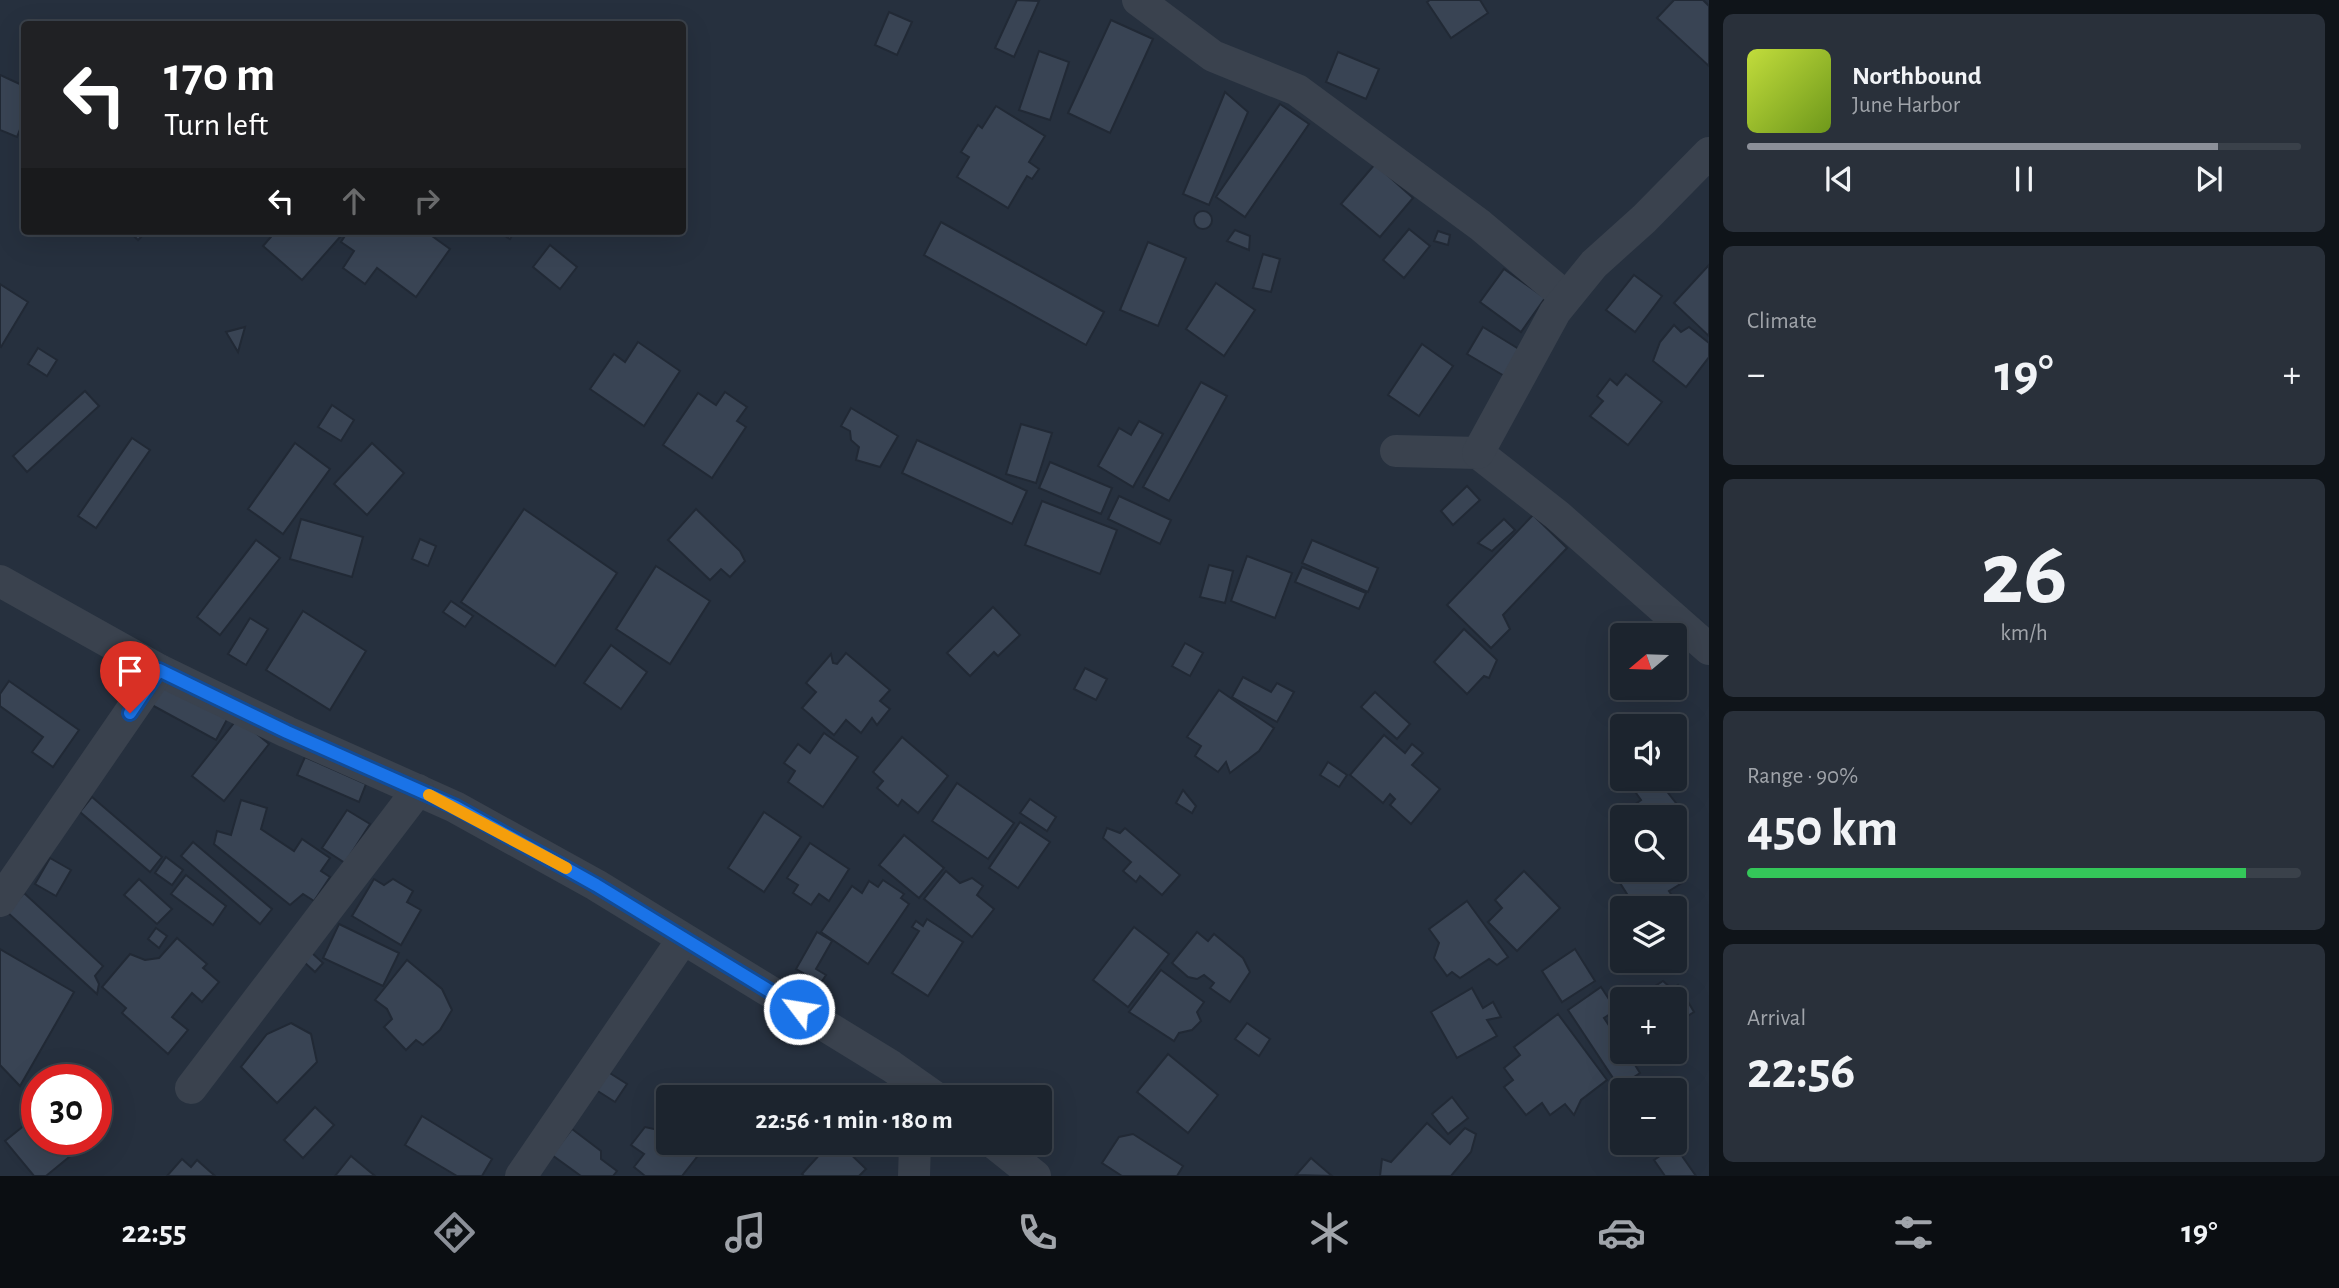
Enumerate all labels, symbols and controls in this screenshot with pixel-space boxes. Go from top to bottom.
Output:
icon: left [49,49,140,140]
text: 170 m [164,51,275,100]
text: Northbound [1852,63,1981,89]
text: June Harbor [1852,94,1960,117]
text: Turn left [164,109,268,141]
icon: previous [1820,160,1858,198]
icon: pause [2005,160,2043,198]
icon: next [2190,160,2228,198]
icon: left [262,182,300,220]
icon: ahead [335,182,373,220]
icon: right [408,182,446,220]
text: Climate [1747,310,1817,333]
text: 19° [1994,348,2054,400]
text: − [1747,356,1765,394]
text: + [2283,356,2301,394]
text: 26 [1981,529,2067,620]
text: km/h [2000,622,2048,645]
north arrow [1610,623,1687,700]
map controls [1610,623,1687,1155]
pin [100,641,160,713]
icon: arrive [111,652,149,690]
button: sound [1610,714,1687,791]
text: Range · 90% [1747,765,1858,788]
text: 450 km [1747,803,1898,855]
button: search [1610,805,1687,882]
button: layers [1610,896,1687,973]
position arrow [762,972,836,1046]
button: + [1610,987,1687,1064]
text: Arrival [1747,1007,1806,1030]
text: 22:56 [1747,1045,1855,1097]
speed limit sign: 30 [21,1064,112,1155]
button: − [1610,1078,1687,1155]
text: 22:56 · 1 min · 180 m [755,1107,953,1133]
icon: directions [430,1208,479,1257]
icon: music [721,1208,770,1257]
icon: phone [1013,1208,1062,1257]
icon: climate [1305,1208,1354,1257]
icon: car [1597,1208,1646,1257]
icon: filters [1889,1208,1938,1257]
text: 22:55 [121,1216,187,1248]
text: 19° [2181,1216,2218,1248]

